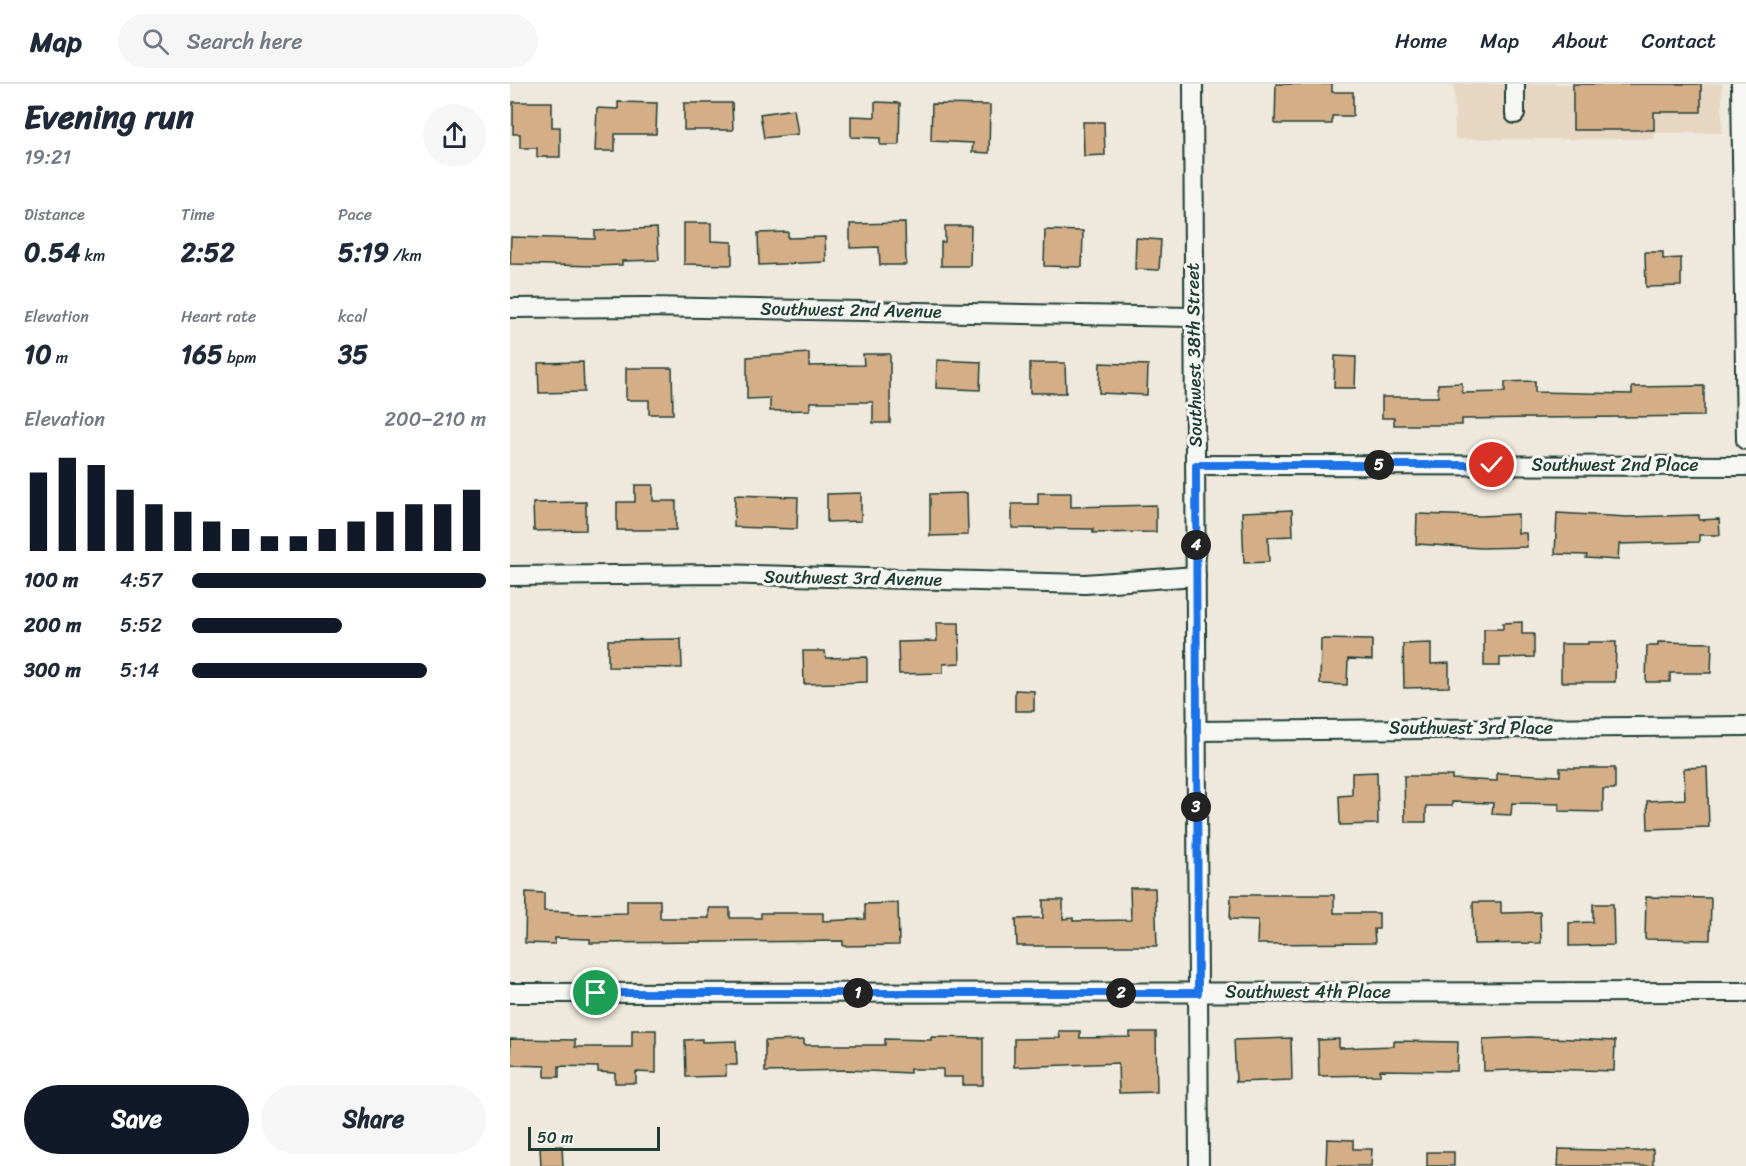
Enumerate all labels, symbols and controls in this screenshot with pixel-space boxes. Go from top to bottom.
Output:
search box [118,14,538,68]
text: Map [30,17,82,66]
text: Search here [187,22,303,61]
text: Home [1395,22,1447,60]
text: Map [1480,22,1519,60]
text: About [1552,22,1609,60]
text: Contact [1642,22,1716,60]
icon: search [139,25,172,58]
text: Evening run [24,88,194,146]
button: share [423,104,486,167]
text: 19:21 [24,140,71,175]
text: Distance [24,200,85,229]
text: Time [181,200,215,229]
text: Pace [338,200,372,229]
text: 0.54 [24,229,80,275]
text: 2:52 [181,229,235,275]
text: 5:19 [338,229,389,275]
text: km [80,241,105,270]
text: /km [389,241,422,270]
street label: Southwest 38th Street [1176,262,1212,447]
street label: Southwest 2nd Avenue [760,292,942,328]
text: Elevation [24,302,89,331]
text: Heart rate [181,302,256,331]
text: kcal [338,302,367,331]
text: 10 [24,331,52,377]
text: 165 [181,331,223,377]
text: 35 [338,331,368,377]
text: m [52,343,68,372]
text: bpm [223,343,257,372]
text: Elevation [24,402,105,437]
text: 200–210 m [385,402,486,437]
pin [1466,439,1517,490]
icon: check [1475,448,1508,481]
street label: Southwest 2nd Place [1532,449,1699,481]
pin: 5 [1364,450,1394,480]
text: 5 [1374,450,1384,479]
pin: 4 [1181,530,1211,560]
text: 4 [1191,530,1201,559]
street label: Southwest 3rd Avenue [764,560,943,596]
text: 100 m [24,563,78,598]
text: 4:57 [120,563,162,598]
text: 200 m [24,608,81,643]
text: 5:52 [120,608,162,643]
text: 300 m [24,653,81,688]
text: 5:14 [120,653,159,688]
street label: Southwest 3rd Place [1389,712,1553,744]
pin: 3 [1181,792,1211,822]
text: 3 [1192,792,1200,821]
pin [570,967,621,1018]
icon: arrive [579,976,612,1009]
street label: Southwest 4th Place [1225,976,1391,1008]
pin: 1 [843,978,873,1008]
text: 1 [855,978,861,1007]
pin: 2 [1106,978,1136,1008]
text: 2 [1116,978,1126,1007]
button: Save [24,1085,249,1154]
button: Share [261,1085,486,1154]
text: 50 m [537,1123,573,1152]
scale bar [528,1124,660,1152]

